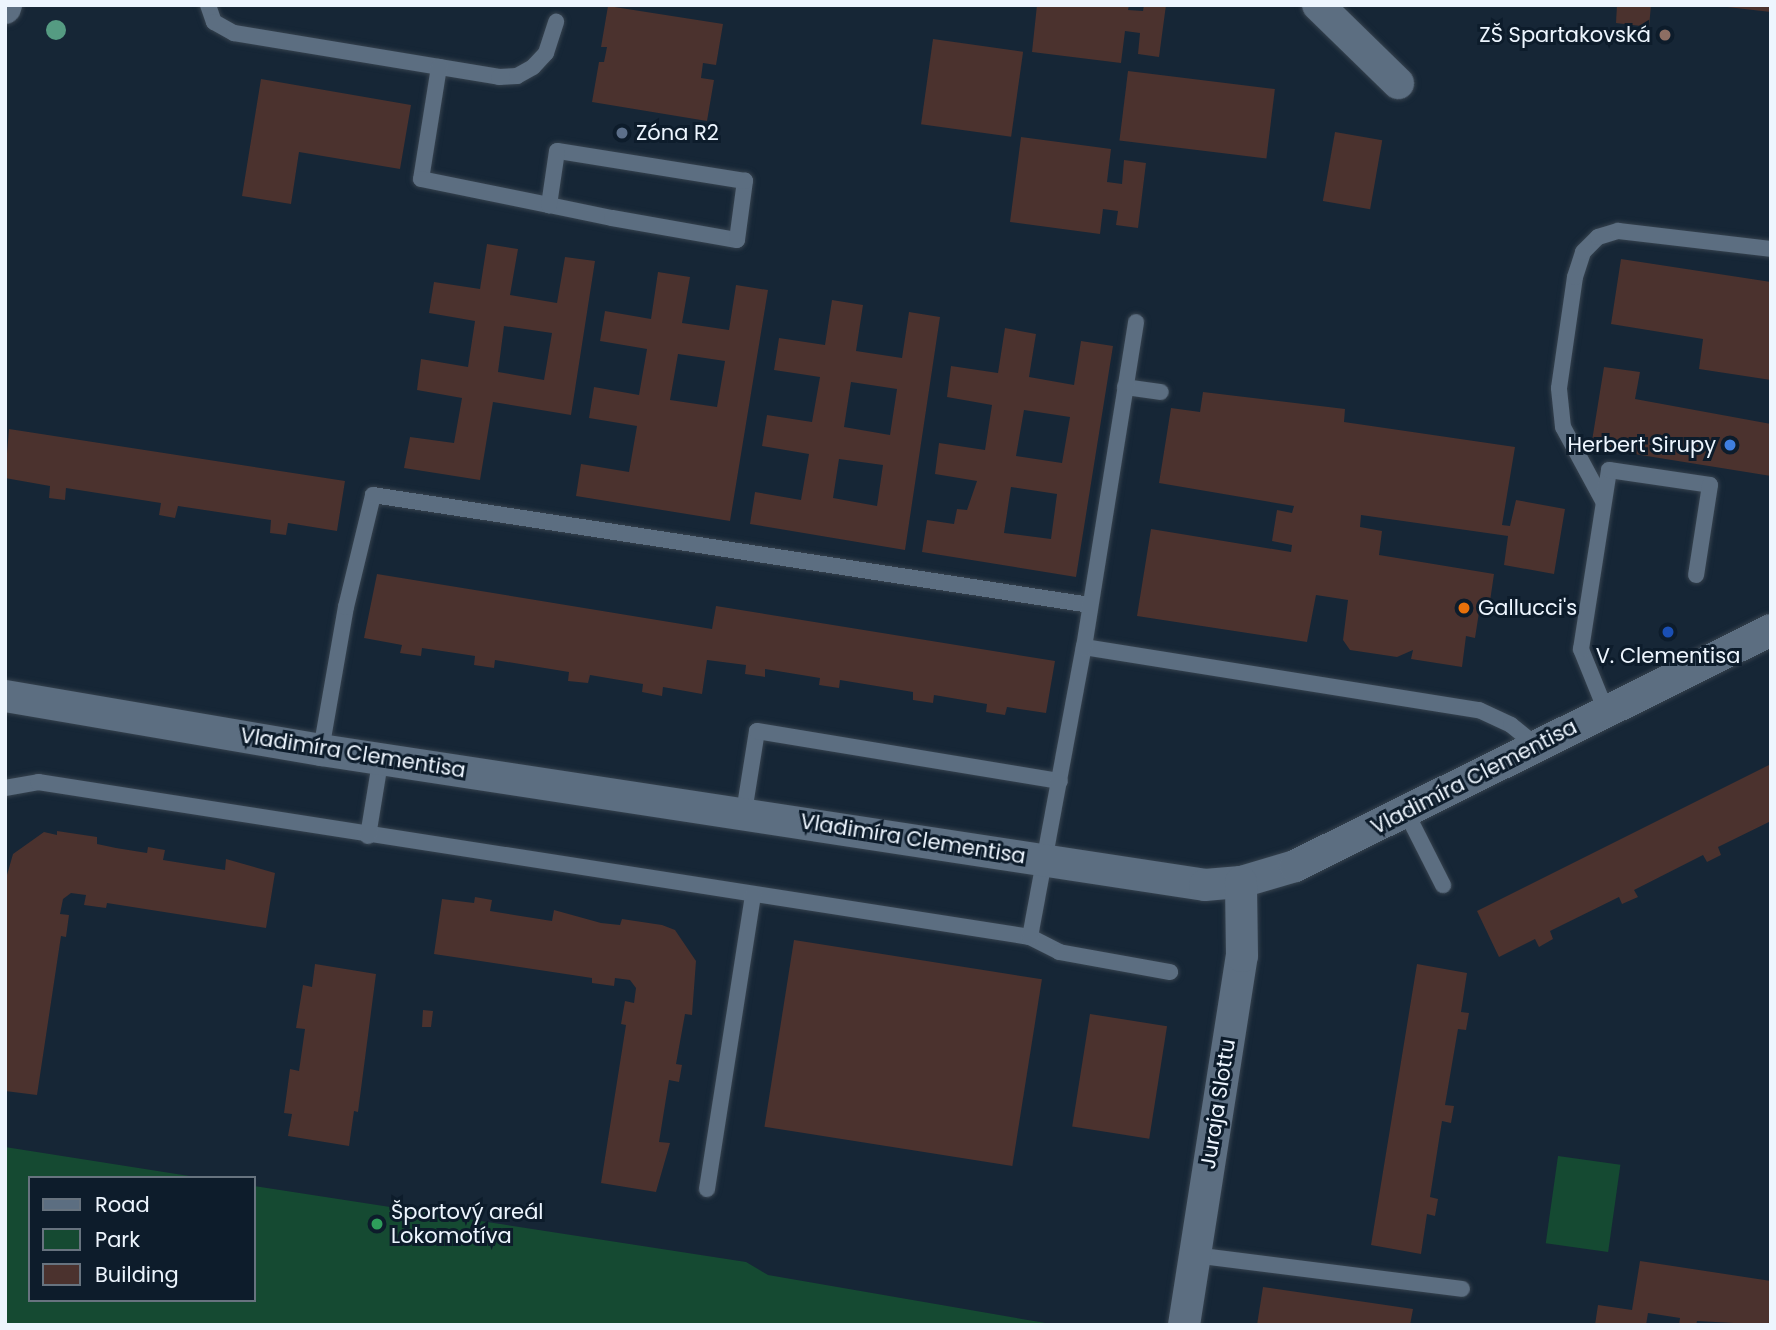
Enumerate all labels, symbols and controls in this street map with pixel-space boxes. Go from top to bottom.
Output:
place label: ZŠ Spartakovská [1479,22,1651,48]
marker: ZŠ Spartakovská [1657,27,1673,43]
place label: Zóna R2 [636,120,719,146]
marker: Zóna R2 [614,125,630,141]
place label: Herbert Sirupy [1568,432,1716,458]
marker: Herbert Sirupy [1722,437,1738,453]
place label: Gallucci's [1478,595,1577,621]
marker: Gallucci's [1456,600,1472,616]
marker: V. Clementisa [1660,624,1676,640]
place label: V. Clementisa [1596,643,1740,669]
street label: Vladimíra Clementisa [1367,714,1581,840]
street label: Vladimíra Clementisa [239,723,467,783]
street label: Vladimíra Clementisa [799,809,1027,869]
street label: Juraja Slottu [1195,1037,1241,1171]
legend [28,1176,256,1302]
text: Road [95,1190,150,1219]
place label: Športový areál Lokomotíva [391,1199,544,1249]
marker: Športový areál Lokomotíva [369,1216,385,1232]
text: Park [95,1225,140,1254]
text: Building [95,1260,179,1289]

